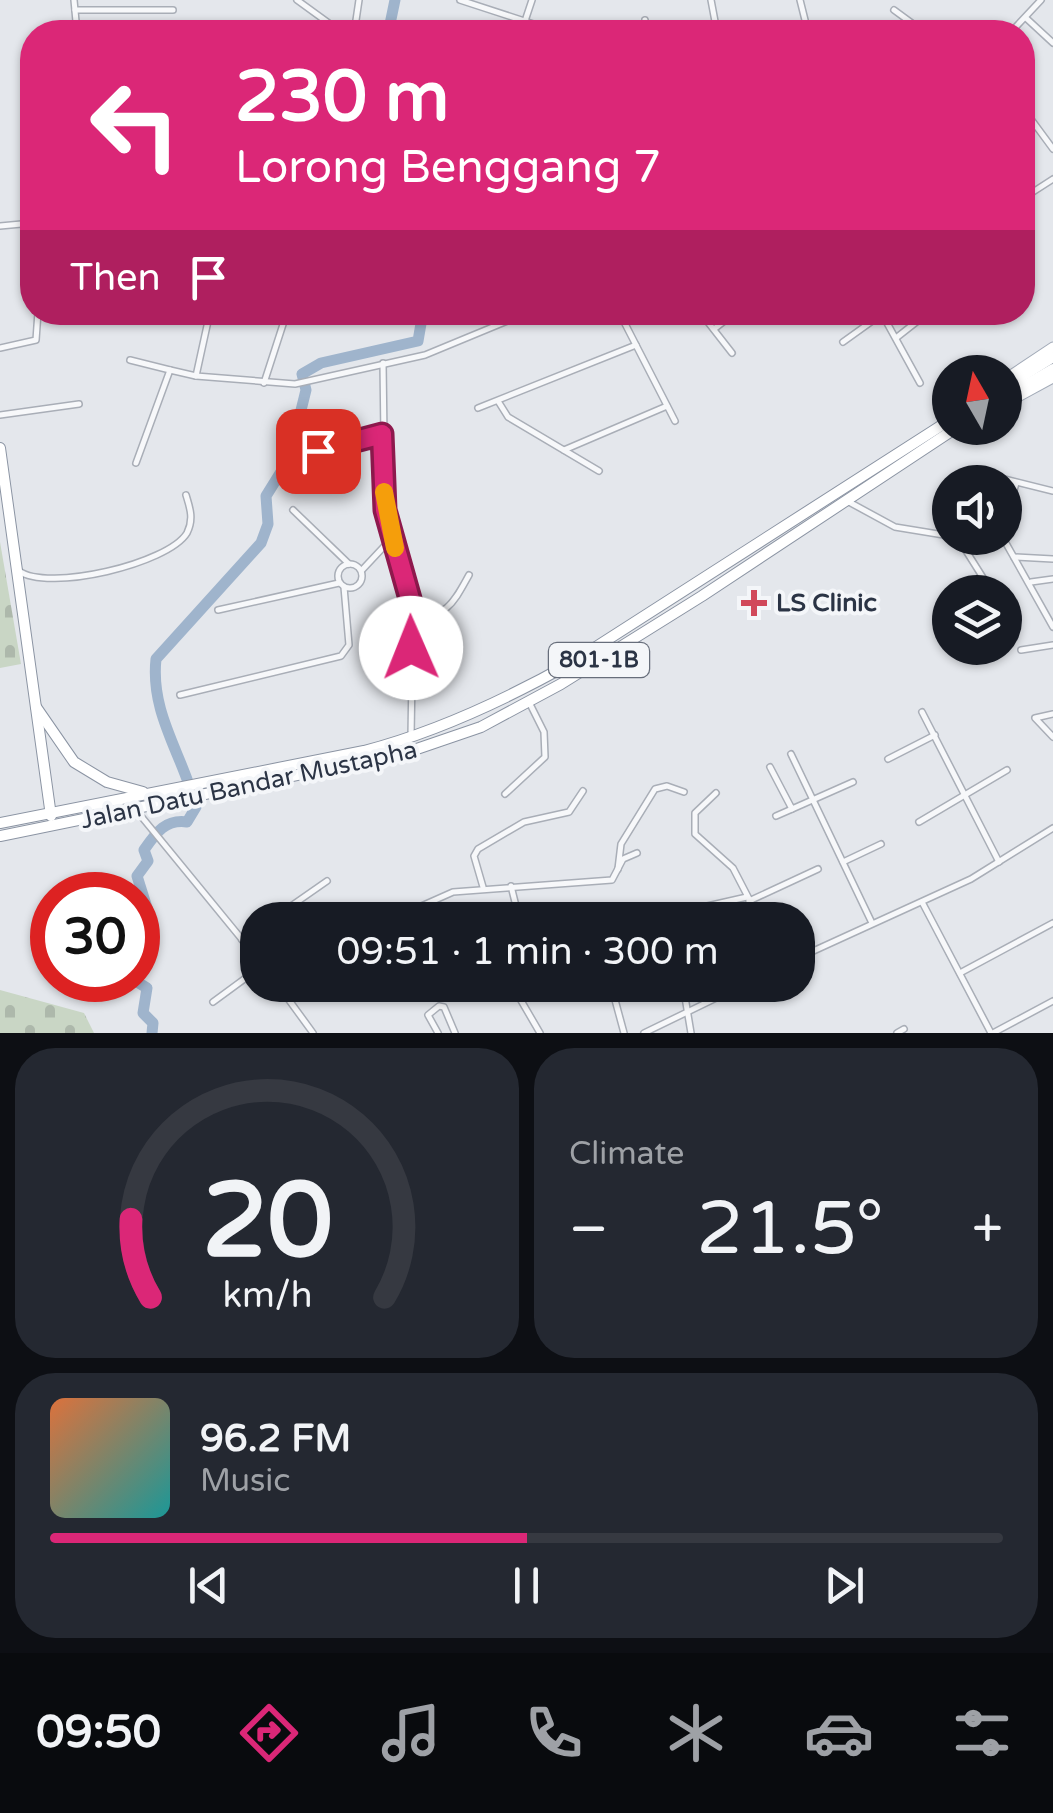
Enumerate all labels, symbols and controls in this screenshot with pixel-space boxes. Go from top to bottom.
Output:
text: 230 m [235,56,449,140]
icon: left [70,60,200,190]
text: Lorong Benggang 7 [235,141,661,195]
icon: arrive [181,250,236,305]
text: Then [70,255,161,301]
north arrow [932,355,1022,445]
map controls [932,355,1022,665]
pin [276,409,361,494]
icon: arrive [291,424,346,479]
button: sound [932,465,1022,555]
button: layers [932,575,1022,665]
place label: LS Clinic [776,588,877,618]
marker: LS Clinic [741,590,767,616]
position arrow [359,596,463,700]
road number: 801-1B [549,643,649,677]
street label: Jalan Datu Bandar Mustapha [78,735,420,835]
speed limit sign: 30 [30,872,160,1002]
text: 09:51 · 1 min · 300 m [336,929,719,975]
text: Climate [569,1135,684,1173]
text: 20 [202,1160,332,1285]
text: 21.5° [696,1184,884,1274]
text: − [569,1197,608,1263]
text: + [972,1197,1003,1263]
text: km/h [222,1274,312,1317]
text: 96.2 FM [200,1416,351,1462]
text: Music [200,1462,290,1500]
icon: previous [181,1558,236,1613]
icon: pause [499,1558,554,1613]
icon: next [817,1558,872,1613]
icon: directions [234,1698,304,1768]
icon: music [376,1698,446,1768]
icon: phone [519,1698,589,1768]
icon: climate [661,1698,731,1768]
icon: car [804,1698,874,1768]
icon: filters [947,1698,1017,1768]
text: 09:50 [36,1706,161,1760]

